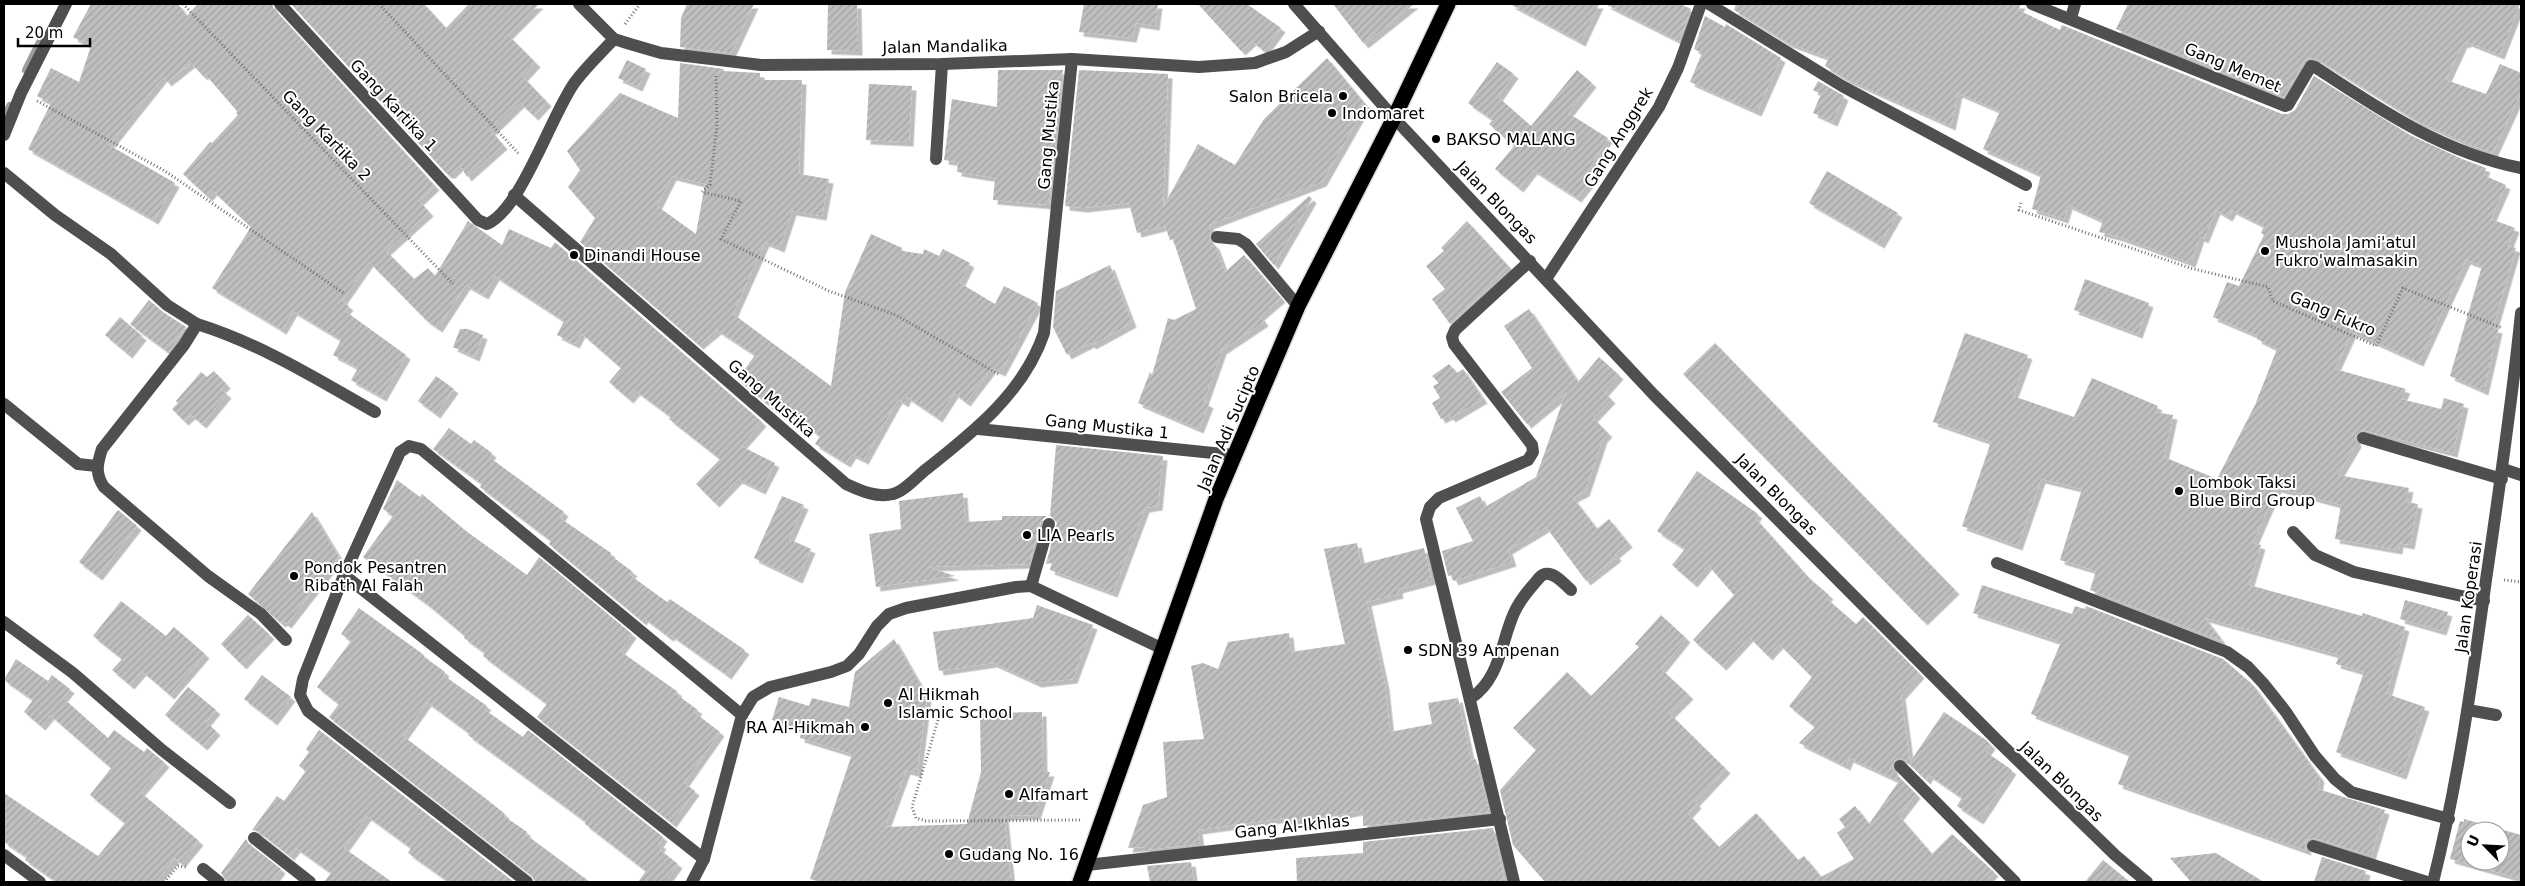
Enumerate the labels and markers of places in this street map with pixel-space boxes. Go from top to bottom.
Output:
place label: Salon Bricela [1229,87,1333,106]
marker: Salon Bricela [1337,90,1349,102]
place label: Indomaret [1342,104,1425,123]
marker: Indomaret [1326,107,1338,119]
place label: BAKSO MALANG [1446,130,1576,149]
marker: BAKSO MALANG [1430,133,1442,145]
place label: Mushola Jami'atul Fukro'walmasakin [2275,233,2418,270]
marker: Mushola Jami'atul Fukro'walmasakin [2259,245,2271,257]
place label: Dinandi House [584,246,701,265]
marker: Dinandi House [568,249,580,261]
place label: Lombok Taksi Blue Bird Group [2189,473,2315,510]
marker: Lombok Taksi Blue Bird Group [2173,485,2185,497]
place label: LIA Pearls [1037,526,1115,545]
marker: LIA Pearls [1021,529,1033,541]
place label: Pondok Pesantren Ribath Al Falah [304,558,447,595]
marker: Pondok Pesantren Ribath Al Falah [288,570,300,582]
place label: SDN 39 Ampenan [1418,641,1560,660]
marker: SDN 39 Ampenan [1402,644,1414,656]
place label: Al Hikmah Islamic School [898,685,1012,722]
marker: Al Hikmah Islamic School [882,697,894,709]
place label: RA Al-Hikmah [746,718,855,737]
marker: RA Al-Hikmah [859,721,871,733]
place label: Alfamart [1019,785,1088,804]
marker: Alfamart [1003,788,1015,800]
place label: Gudang No. 16 [959,845,1079,864]
marker: Gudang No. 16 [943,848,955,860]

